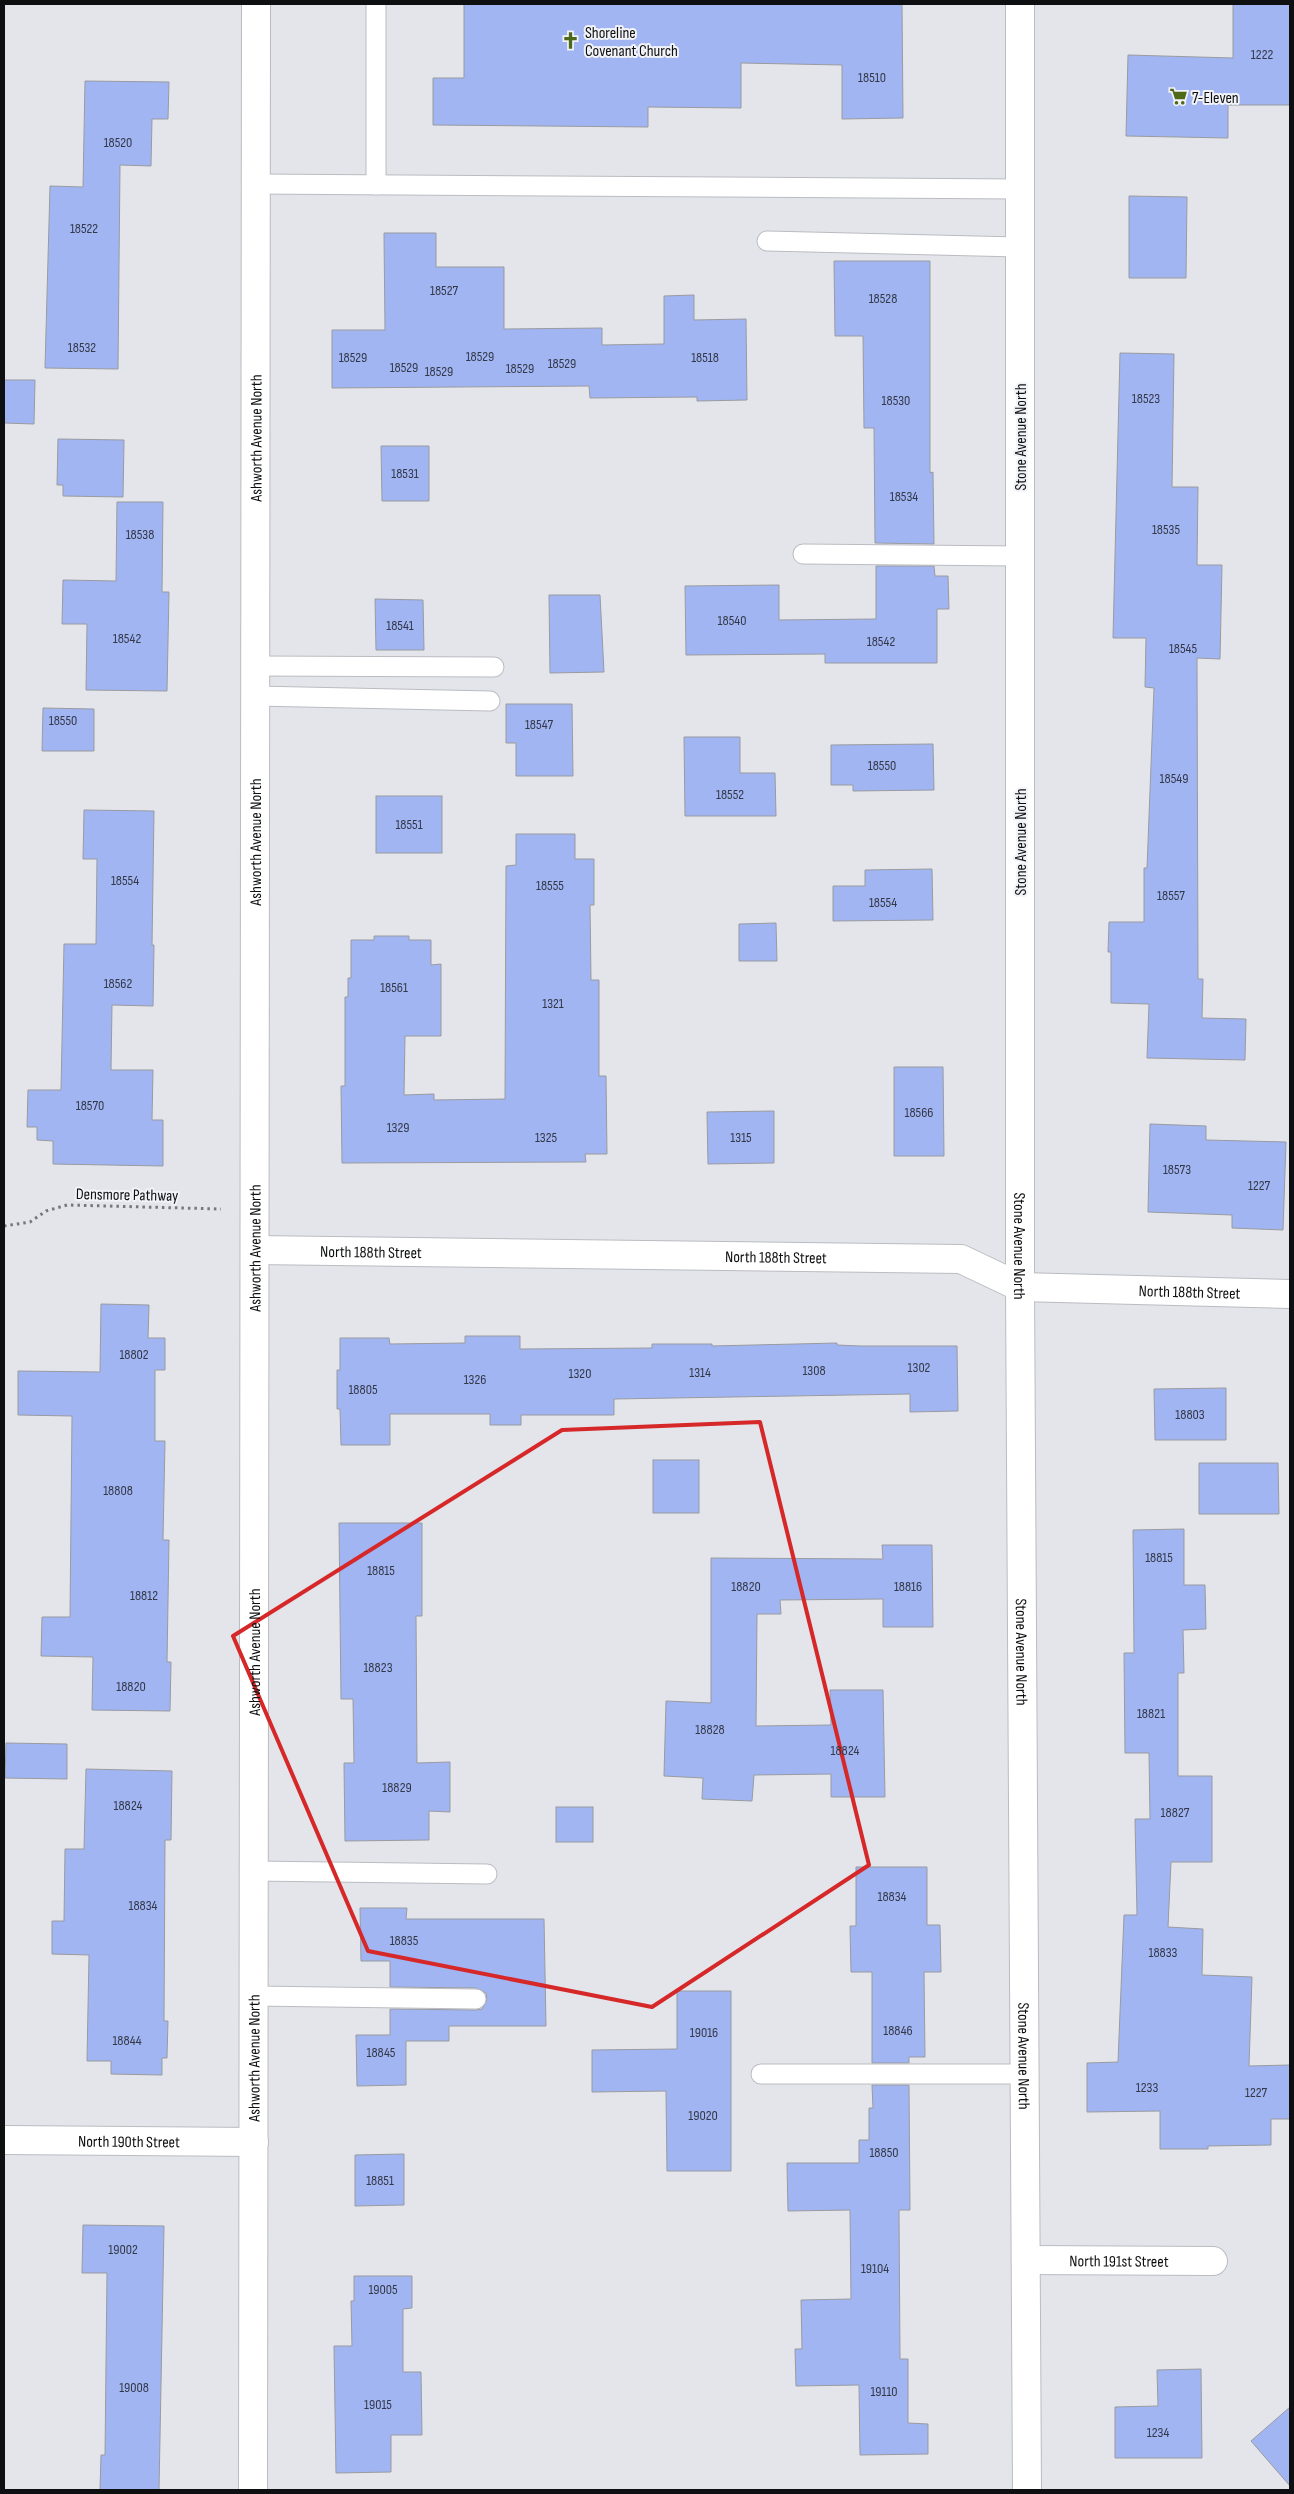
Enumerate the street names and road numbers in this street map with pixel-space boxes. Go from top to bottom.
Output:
street label: Ashworth Avenue North [247,374,267,503]
street label: Stone Avenue North [1012,383,1031,491]
street label: Ashworth Avenue North [247,778,266,907]
street label: Stone Avenue North [1012,788,1031,896]
street label: Ashworth Avenue North [246,1184,266,1313]
street label: Densmore Pathway [76,1185,178,1206]
street label: Stone Avenue North [1009,1192,1028,1300]
street label: North 188th Street [320,1243,422,1263]
street label: North 188th Street [725,1248,827,1268]
street label: North 188th Street [1138,1282,1241,1304]
street label: Ashworth Avenue North [246,1588,265,1717]
street label: Stone Avenue North [1011,1598,1030,1706]
street label: Ashworth Avenue North [245,1994,265,2123]
street label: Stone Avenue North [1013,2002,1033,2110]
street label: North 190th Street [78,2133,180,2152]
street label: North 191st Street [1069,2252,1169,2272]

